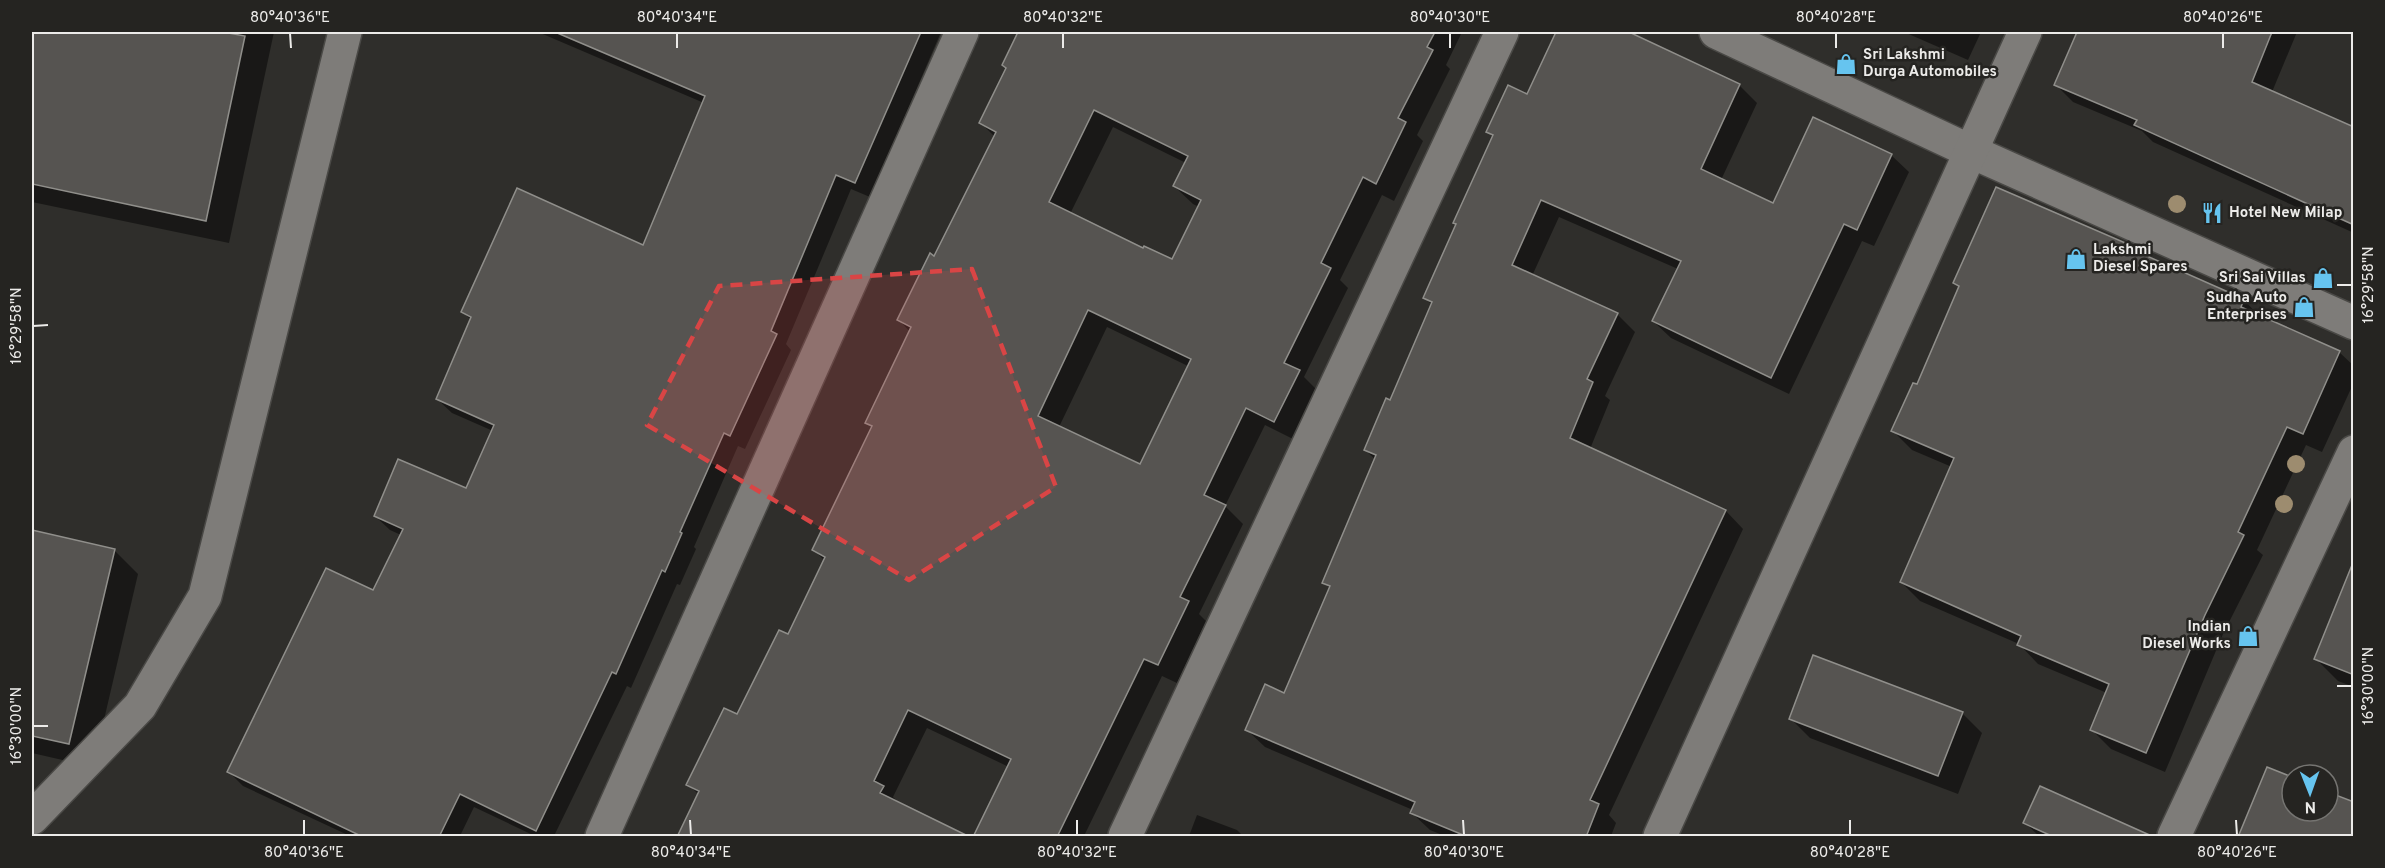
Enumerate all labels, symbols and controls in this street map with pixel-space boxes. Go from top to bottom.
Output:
text: 80°40'36"E [250,9,330,28]
text: 80°40'34"E [637,9,717,28]
text: 80°40'32"E [1023,9,1103,28]
text: 80°40'30"E [1410,9,1490,28]
text: 80°40'28"E [1796,9,1876,28]
text: 80°40'26"E [2183,9,2263,28]
place label: Sri Lakshmi Durga Automobiles [1863,46,1997,82]
shop icon: Sri Lakshmi Durga Automobiles [1834,52,1858,76]
restaurant icon: Hotel New Milap [2200,201,2224,225]
place label: Hotel New Milap [2229,204,2342,223]
place label: Lakshmi Diesel Spares [2093,241,2188,277]
text: 16°29'58"N [2360,246,2379,324]
shop icon: Lakshmi Diesel Spares [2064,247,2088,271]
shop icon: Sri Sai Villas [2311,266,2335,290]
place label: Sri Sai Villas [2219,269,2306,288]
text: 16°29'58"N [8,287,27,365]
place label: Sudha Auto Enterprises [2206,289,2287,325]
shop icon: Sudha Auto Enterprises [2292,295,2316,319]
place label: Indian Diesel Works [2142,618,2231,654]
shop icon: Indian Diesel Works [2236,624,2260,648]
text: 16°30'00"N [2360,647,2379,725]
text: 16°30'00"N [8,687,27,765]
north arrow [2280,763,2340,823]
text: N [2304,796,2316,816]
text: 80°40'36"E [264,844,344,863]
text: 80°40'34"E [651,844,731,863]
text: 80°40'32"E [1037,844,1117,863]
text: 80°40'30"E [1424,844,1504,863]
text: 80°40'28"E [1810,844,1890,863]
text: 80°40'26"E [2197,844,2277,863]

